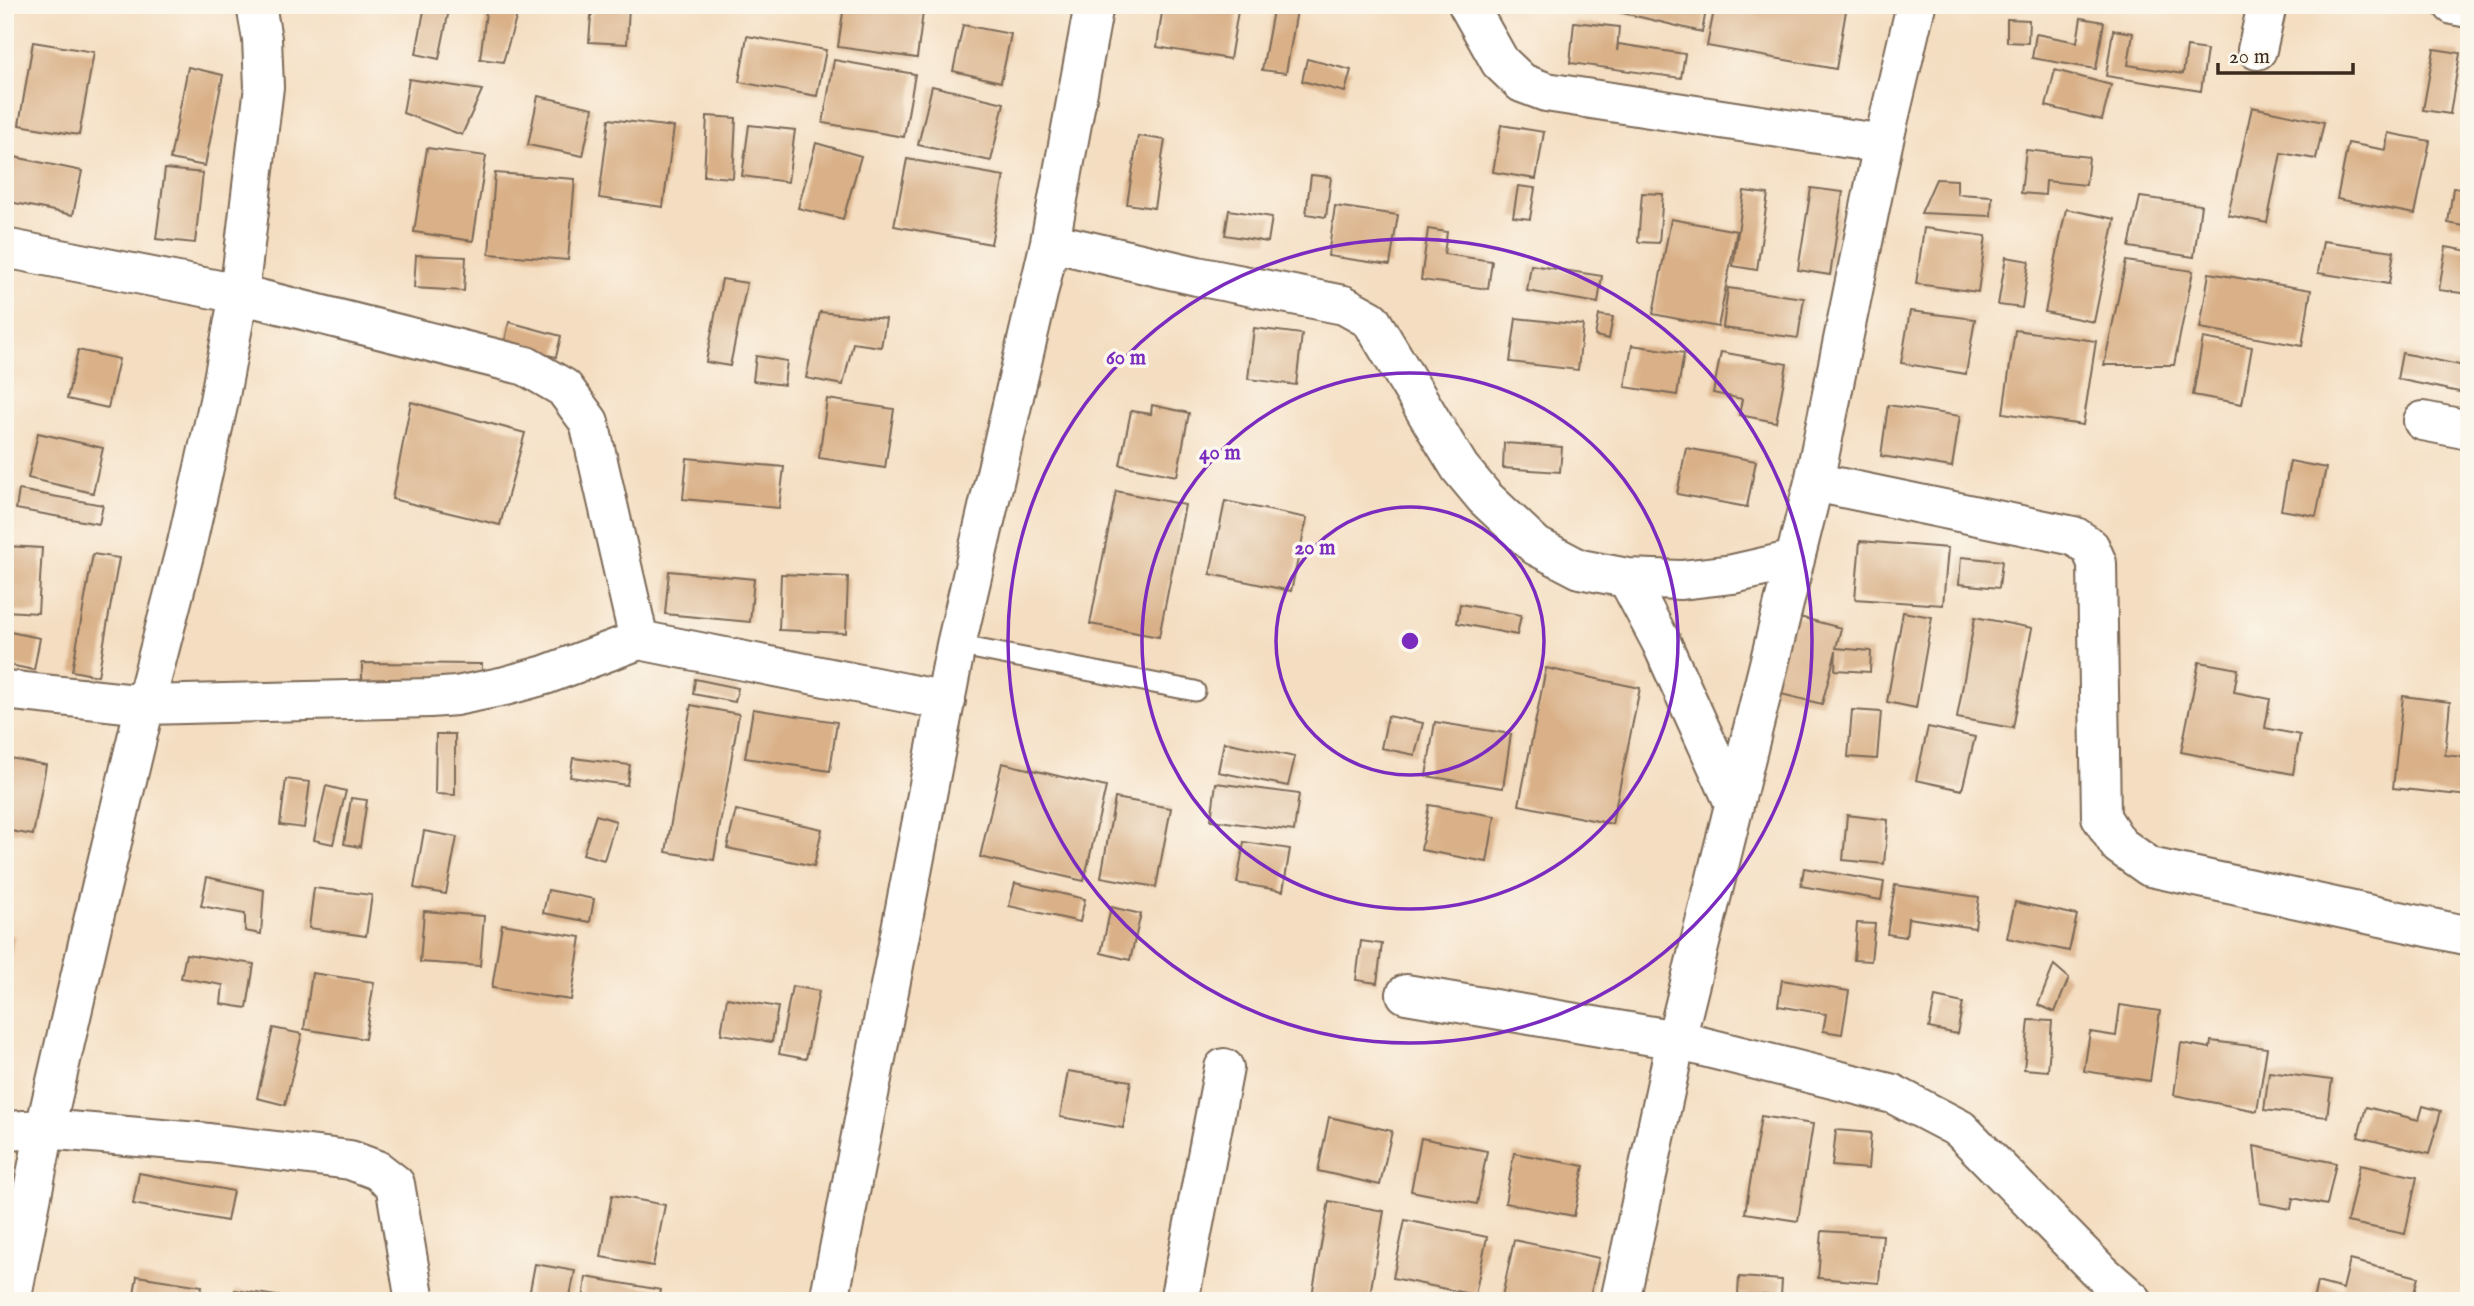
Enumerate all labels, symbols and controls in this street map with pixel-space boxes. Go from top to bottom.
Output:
scale bar [2218,32,2353,76]
text: 20 m [2229,44,2270,71]
text: 60 m [1106,345,1147,372]
text: 40 m [1199,440,1241,467]
text: 20 m [1295,535,1336,562]
centre of rings [1398,629,1422,653]

